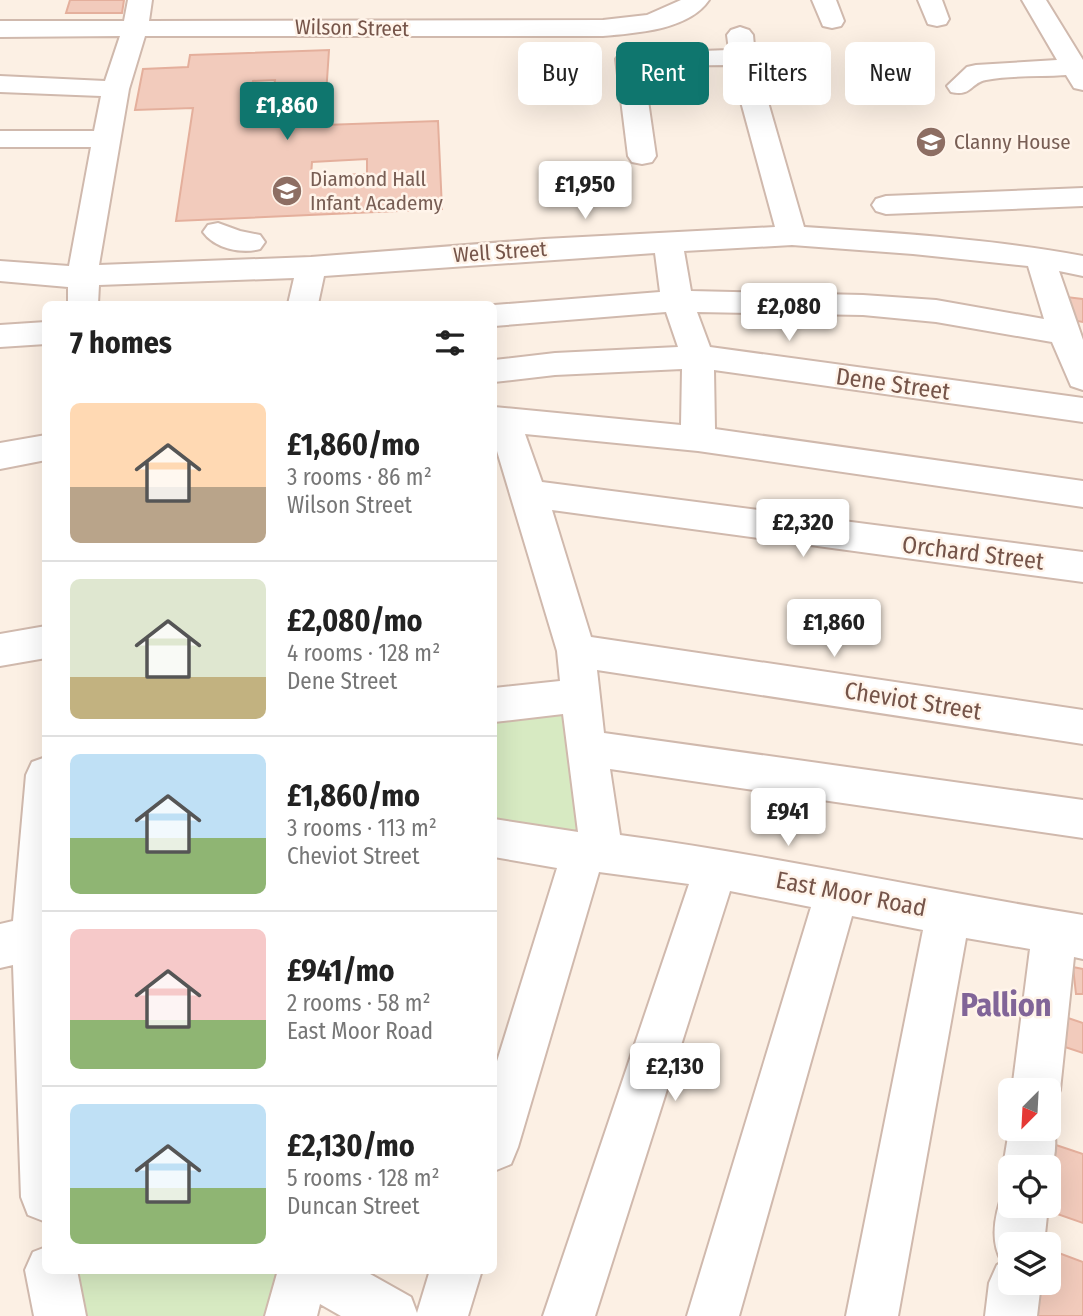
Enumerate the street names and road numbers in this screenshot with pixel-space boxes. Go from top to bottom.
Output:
street label: Wilson Street [295,14,409,42]
street label: Well Street [452,236,548,268]
street label: Dene Street [834,362,952,406]
street label: Orchard Street [900,530,1046,576]
street label: Cheviot Street [843,676,984,726]
street label: East Moor Road [774,866,928,922]

